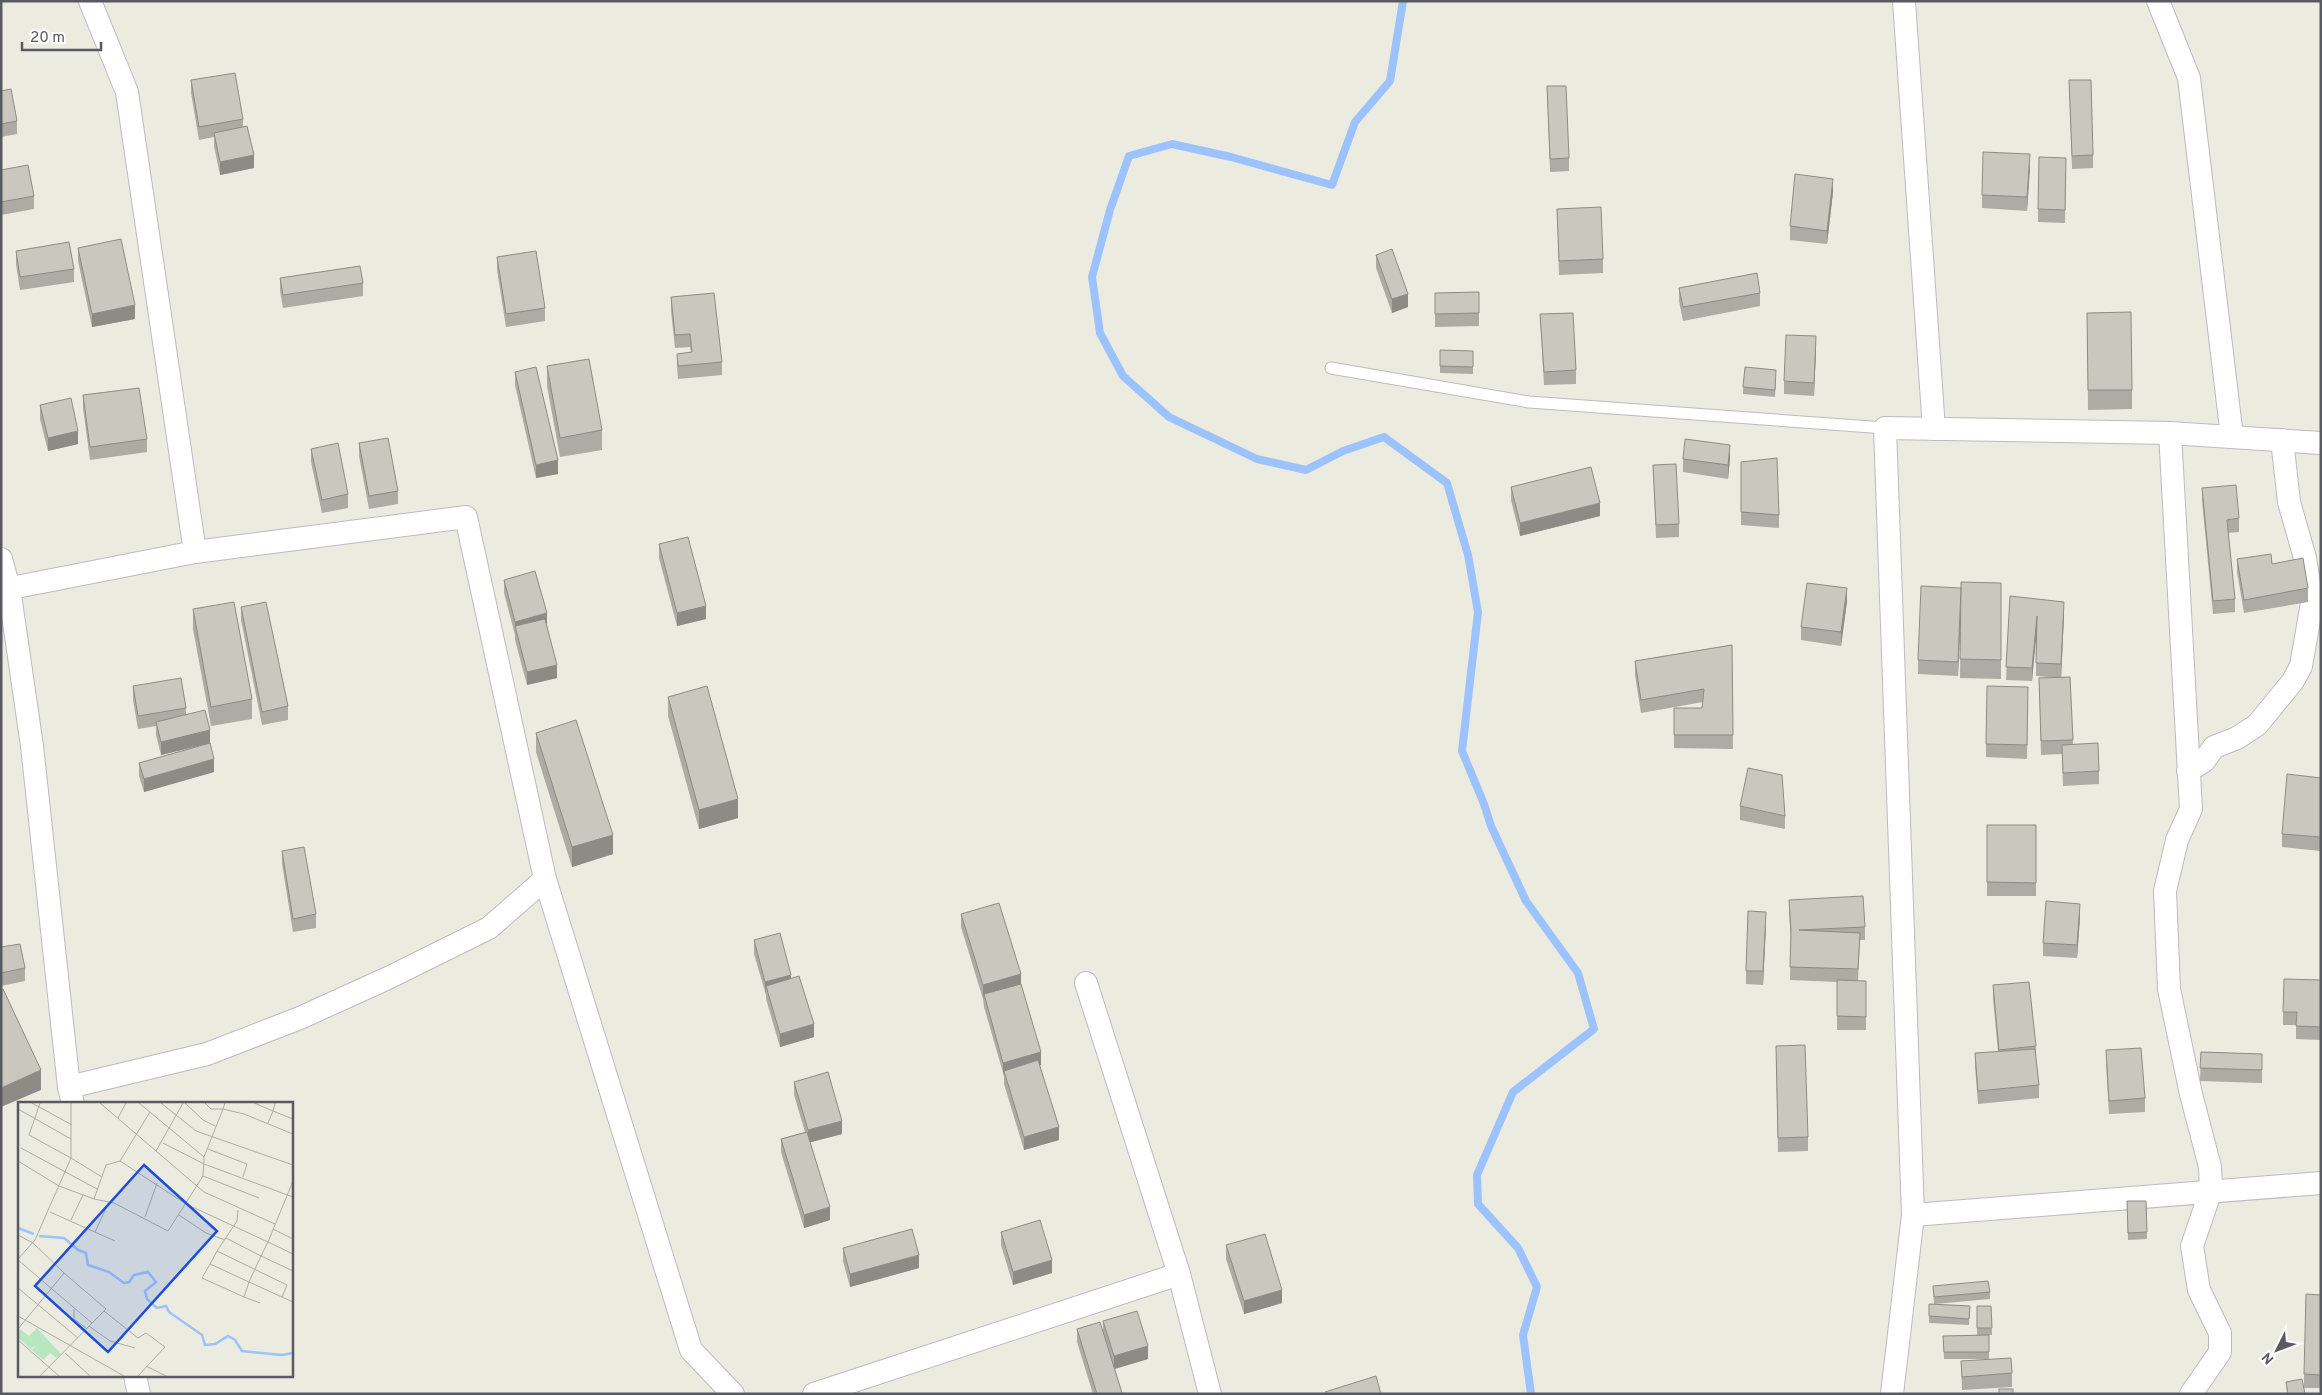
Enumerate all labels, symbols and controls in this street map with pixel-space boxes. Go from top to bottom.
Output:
scale bar [22,20,101,52]
text: 20 m [30,29,65,48]
inset map [18,1102,292,1378]
north arrow [2252,1325,2302,1375]
text: N [2259,1348,2278,1367]

